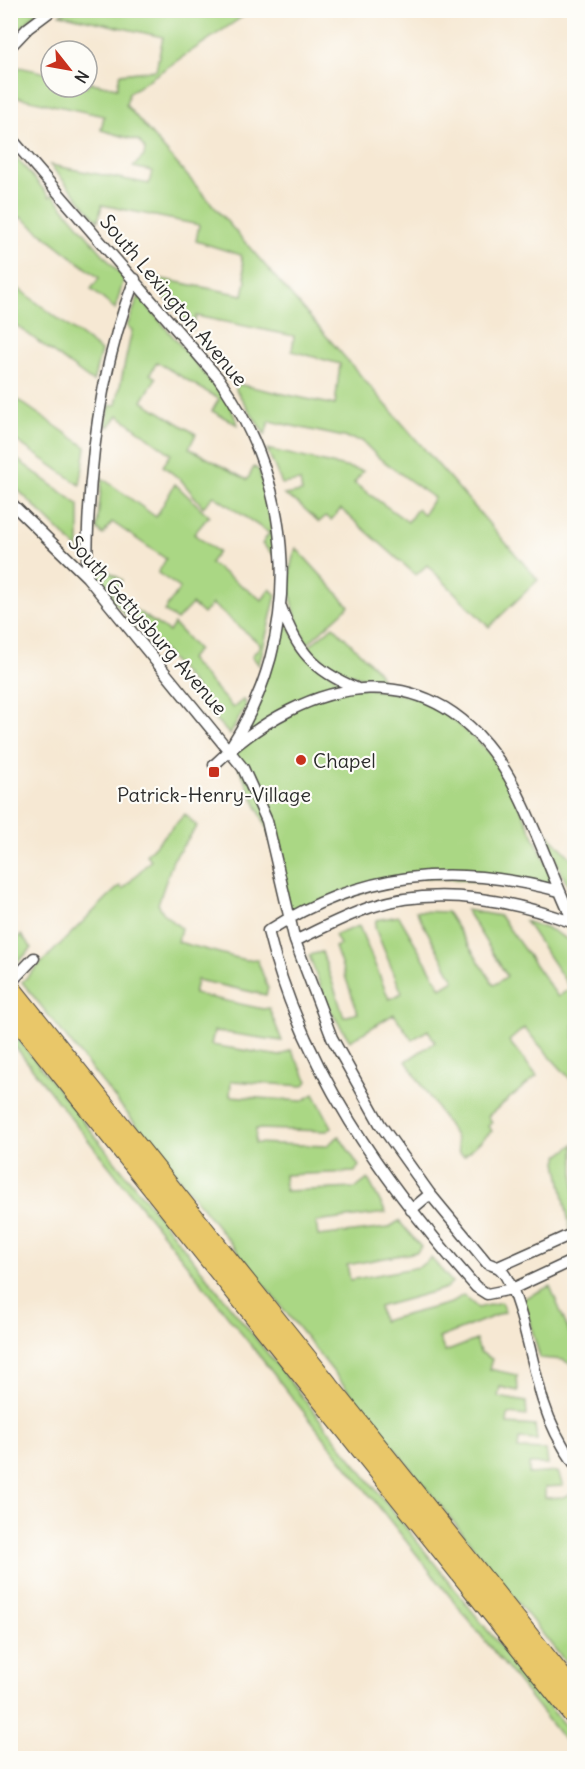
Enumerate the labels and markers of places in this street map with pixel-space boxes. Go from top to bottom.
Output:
place label: Chapel [313,748,376,773]
marker: Chapel [294,753,308,767]
marker: Patrick-Henry-Village [207,765,221,779]
place label: Patrick-Henry-Village [117,782,311,807]

